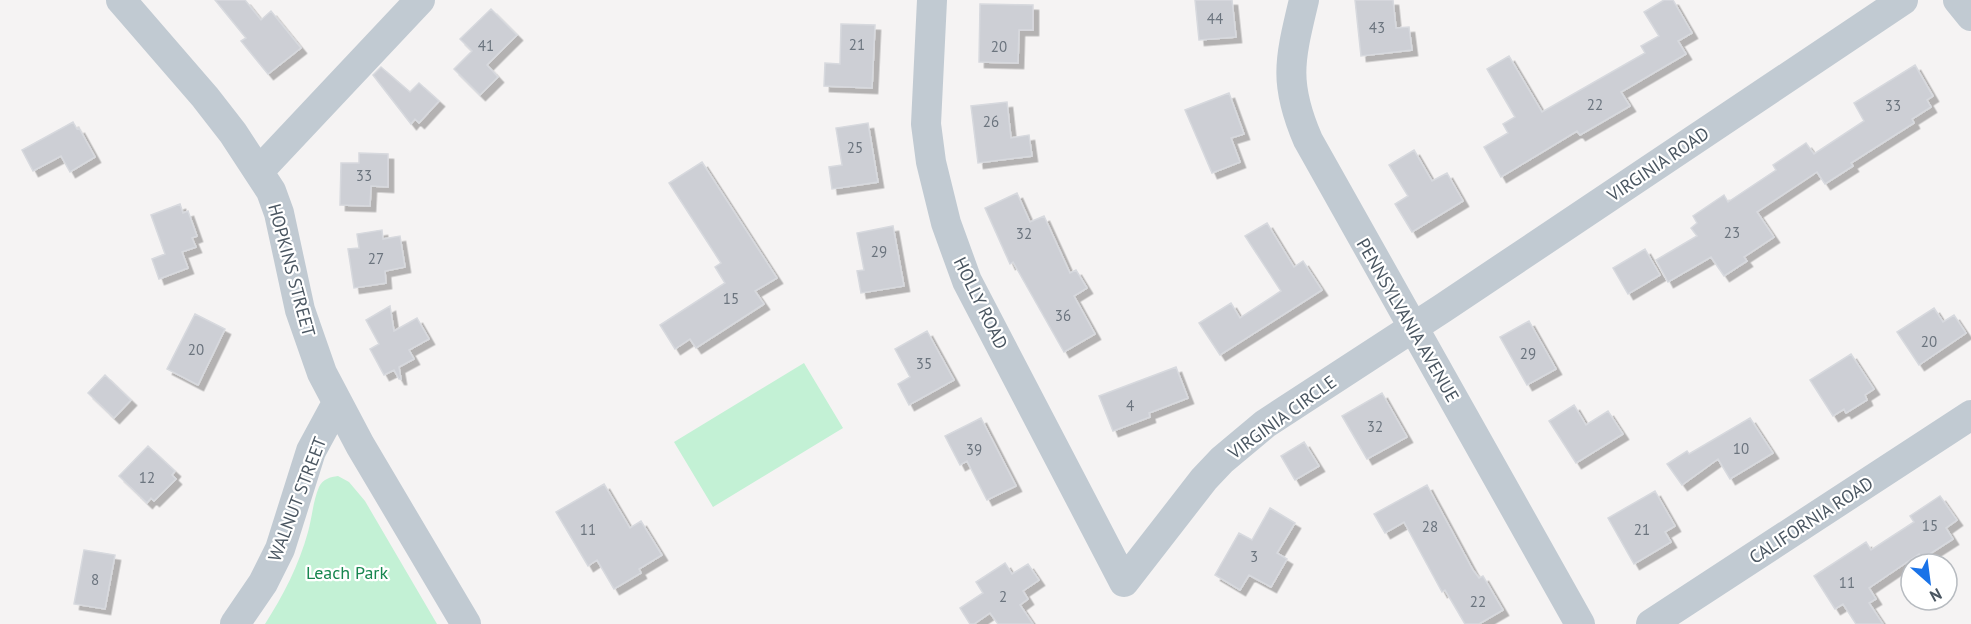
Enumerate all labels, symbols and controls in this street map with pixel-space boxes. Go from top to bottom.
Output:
house number: 44 [1207,9,1223,28]
house number: 43 [1369,18,1385,37]
house number: 21 [849,35,865,54]
house number: 41 [478,36,494,55]
house number: 20 [991,37,1007,56]
house number: 22 [1587,95,1603,114]
house number: 33 [1885,96,1901,115]
house number: 26 [983,112,999,131]
street label: VIRGINIA ROAD [1602,122,1713,207]
house number: 25 [847,138,863,157]
house number: 33 [356,166,372,185]
street label: HOPKINS STREET [263,201,321,339]
house number: 23 [1724,223,1740,242]
house number: 32 [1016,224,1032,243]
street label: PENNSYLVANIA AVENUE [1352,234,1464,406]
house number: 29 [871,242,887,261]
house number: 27 [368,249,384,268]
street label: HOLLY ROAD [949,253,1013,353]
house number: 15 [723,289,739,308]
house number: 36 [1055,306,1071,325]
house number: 20 [1921,332,1937,351]
house number: 20 [188,340,204,359]
house number: 29 [1520,344,1536,363]
house number: 35 [916,354,932,373]
street label: VIRGINIA CIRCLE [1223,370,1341,465]
house number: 4 [1126,396,1134,415]
house number: 32 [1367,417,1383,436]
street label: WALNUT STREET [263,433,331,565]
house number: 10 [1733,439,1749,458]
house number: 39 [966,440,982,459]
house number: 12 [139,468,155,487]
street label: CALIFORNIA ROAD [1745,471,1877,569]
house number: 15 [1922,516,1938,535]
house number: 28 [1422,517,1438,536]
house number: 11 [580,520,596,539]
house number: 21 [1634,520,1650,539]
house number: 3 [1250,547,1258,566]
north arrow [1899,552,1959,612]
park label: Leach Park [306,561,388,584]
house number: 8 [91,570,99,589]
house number: 11 [1839,573,1855,592]
text: N [1927,584,1945,607]
house number: 2 [999,587,1007,606]
house number: 22 [1470,592,1486,611]

